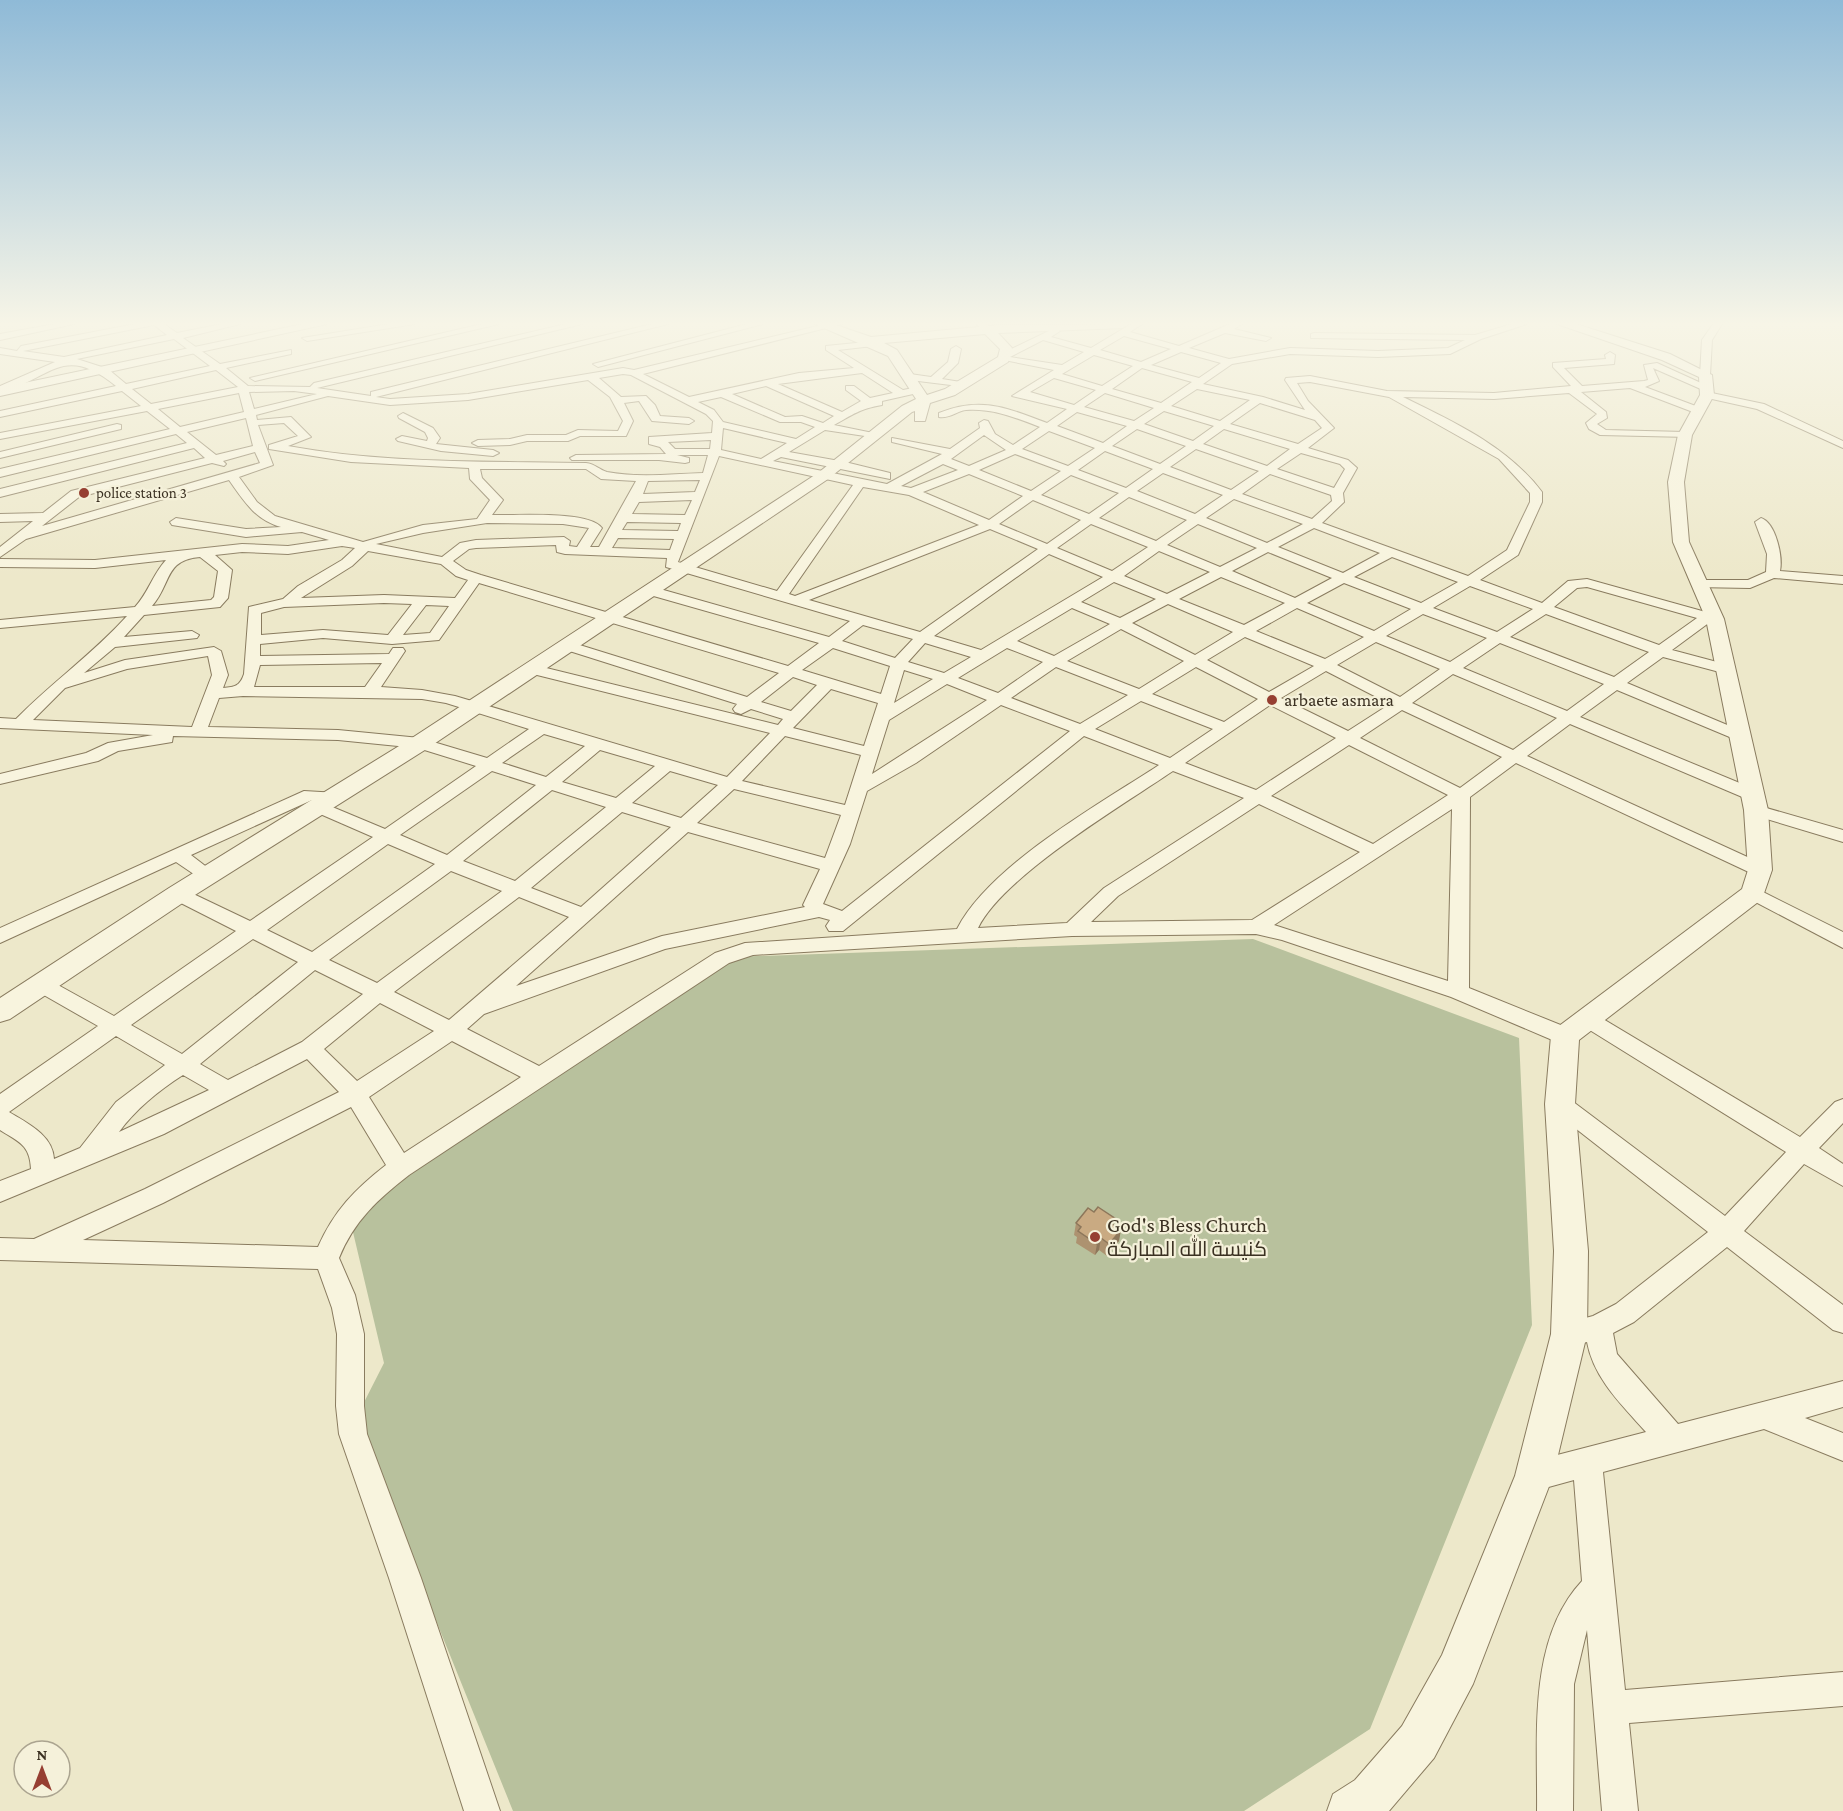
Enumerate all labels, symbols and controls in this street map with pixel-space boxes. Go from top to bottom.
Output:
place label: police station 3 [96,485,187,502]
marker: police station 3 [77,486,91,500]
place label: arbaete asmara [1284,690,1394,710]
marker: arbaete asmara [1265,693,1279,707]
place label: God's Bless Church كنيسة الله المباركة [1107,1213,1267,1261]
marker: God's Bless Church كنيسة الله المباركة [1088,1230,1102,1244]
north arrow [12,1739,72,1799]
text: N [37,1746,48,1763]

